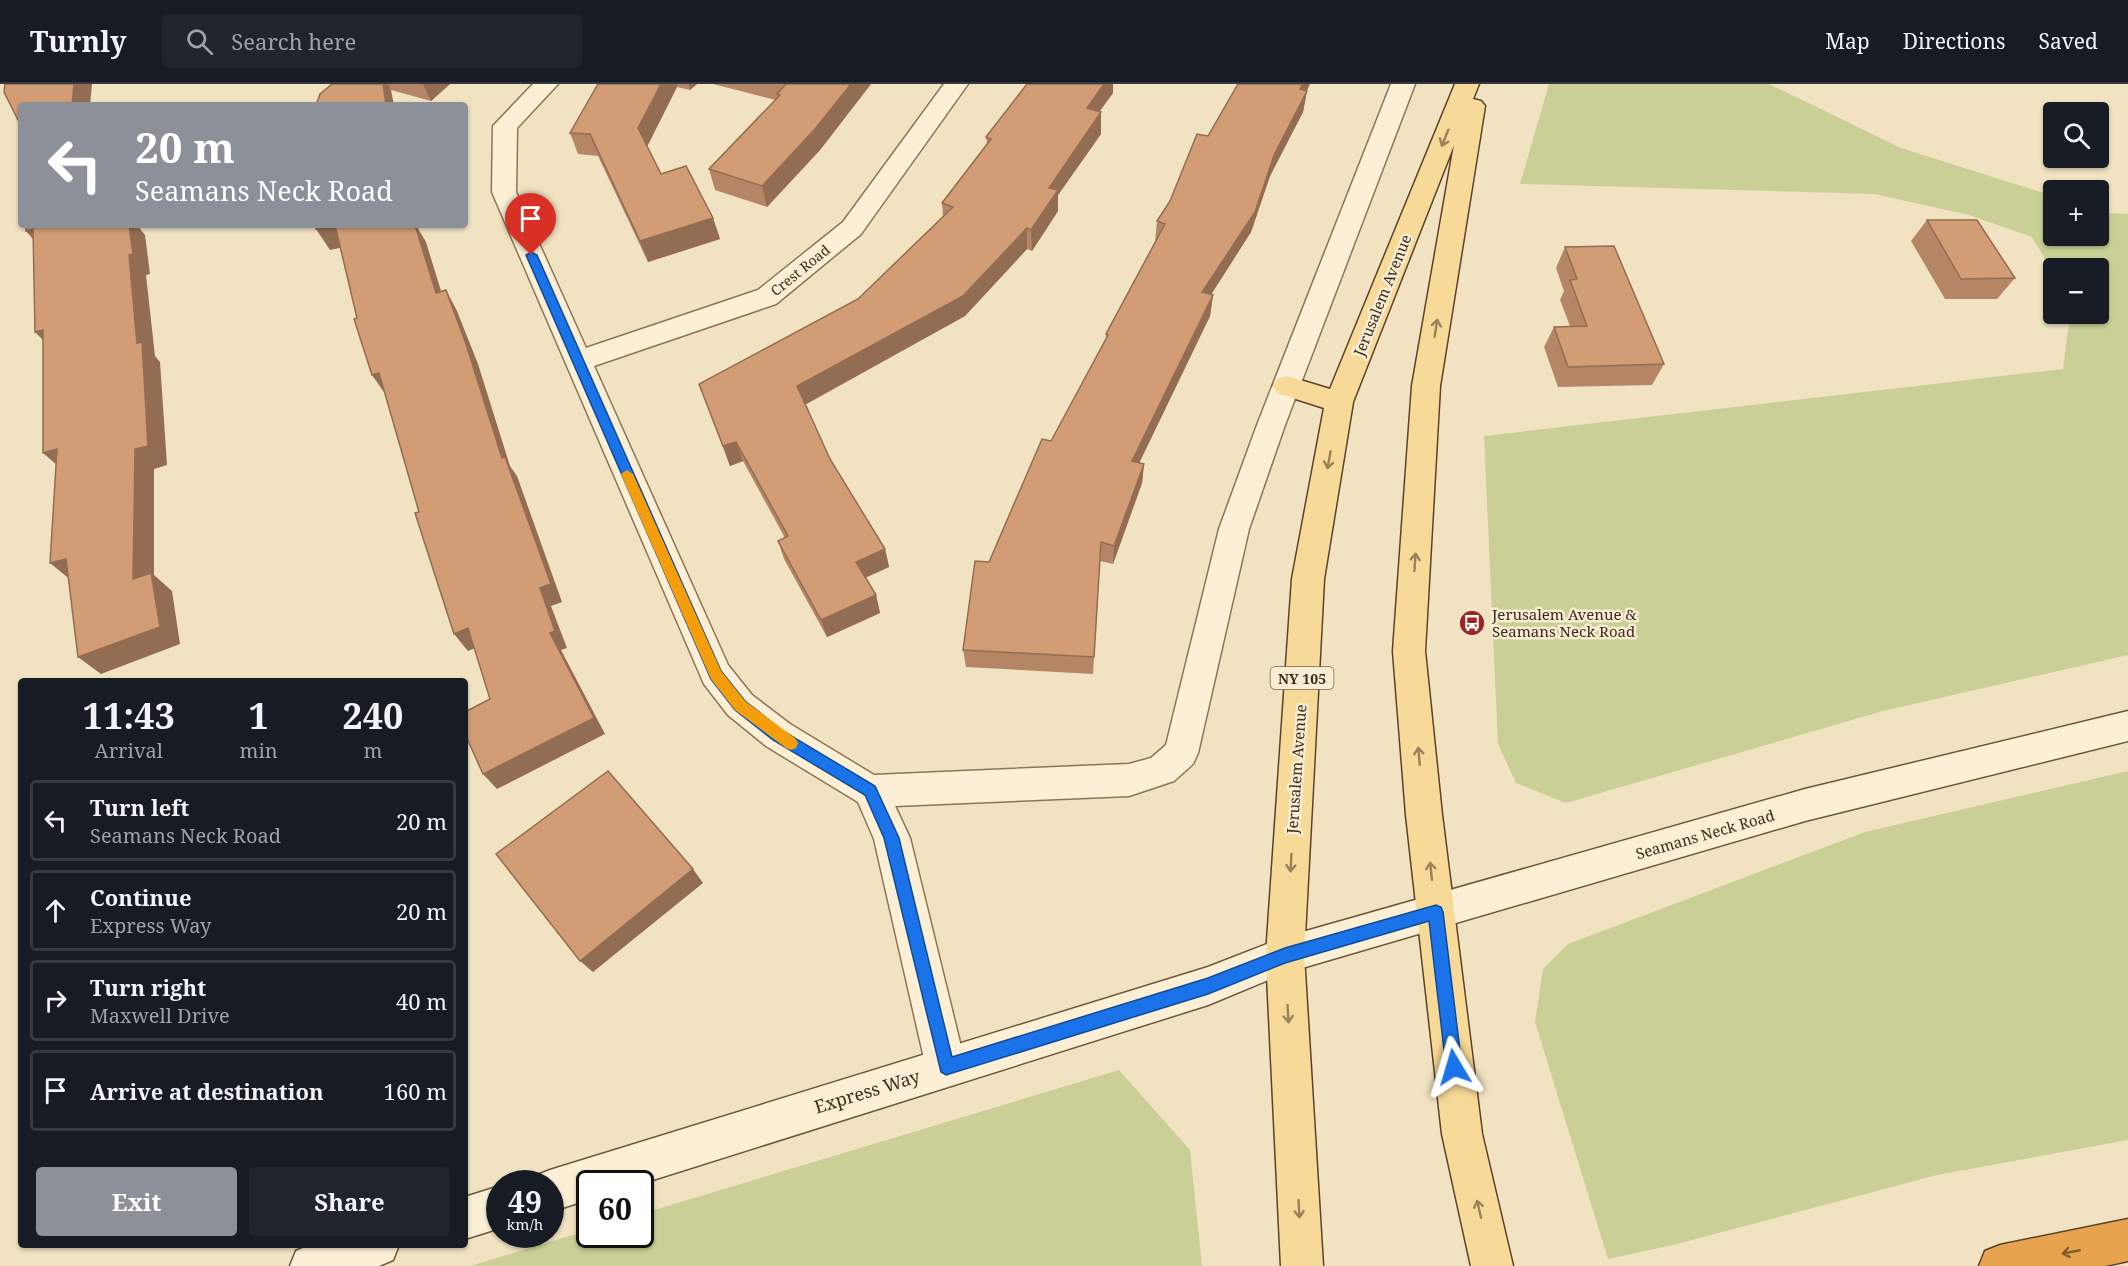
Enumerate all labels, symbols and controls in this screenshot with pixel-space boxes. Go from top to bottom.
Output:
search box [162,14,582,68]
text: Turnly [30,22,126,60]
icon: search [183,25,216,58]
text: Search here [231,26,356,56]
text: Map [1825,27,1870,55]
text: Directions [1903,27,2005,55]
text: Saved [2038,27,2098,55]
map controls [2043,102,2109,324]
button: search [2043,102,2109,168]
text: 20 m [135,118,235,175]
icon: left [36,126,114,204]
one-way arrow [1439,129,1450,147]
text: Seamans Neck Road [135,172,393,209]
button: + [2043,180,2109,246]
pin [505,193,556,255]
icon: arrive [514,202,547,235]
street label: Jerusalem Avenue [1348,231,1416,360]
street label: Crest Road [766,240,834,300]
button: − [2043,258,2109,324]
one-way arrow [1431,319,1442,338]
one-way arrow [1323,450,1334,469]
one-way arrow [1410,553,1421,573]
place label: Jerusalem Avenue & Seamans Neck Road [1491,604,1637,641]
bus stop icon: Jerusalem Avenue & Seamans Neck Road [1457,608,1487,638]
road number: NY 105 [1270,667,1334,689]
text: 11:43 [83,691,175,740]
text: 1 [248,691,269,740]
text: 240 [342,691,403,740]
street label: Jerusalem Avenue [1281,704,1310,835]
text: Arrival [95,737,163,764]
text: min [240,737,278,764]
text: m [363,737,382,764]
one-way arrow [1413,747,1424,767]
text: Turn left [90,792,189,822]
icon: left [39,804,72,837]
street label: Seamans Neck Road [1633,805,1777,863]
text: 20 m [396,806,447,836]
text: Seamans Neck Road [90,822,281,849]
one-way arrow [1285,852,1296,872]
one-way arrow [1425,861,1436,881]
text: Continue [90,882,192,912]
icon: ahead [39,894,72,927]
text: 20 m [396,896,447,926]
text: Express Way [90,912,211,939]
text: Turn right [90,972,206,1002]
icon: right [39,984,72,1017]
text: 40 m [396,986,447,1016]
text: Maxwell Drive [90,1002,230,1029]
one-way arrow [1283,1003,1294,1023]
position arrow [1422,1035,1486,1099]
street label: Express Way [811,1063,924,1118]
icon: arrive [39,1074,72,1107]
text: Arrive at destination [90,1076,324,1106]
text: 160 m [384,1076,447,1106]
button: Exit [36,1167,237,1236]
button: Share [249,1167,450,1236]
speed limit sign: 60 [576,1170,654,1248]
text: 49 [508,1181,542,1222]
one-way arrow [1294,1198,1305,1218]
one-way arrow [1473,1200,1484,1219]
text: km/h [507,1214,543,1234]
one-way arrow [2061,1247,2081,1258]

